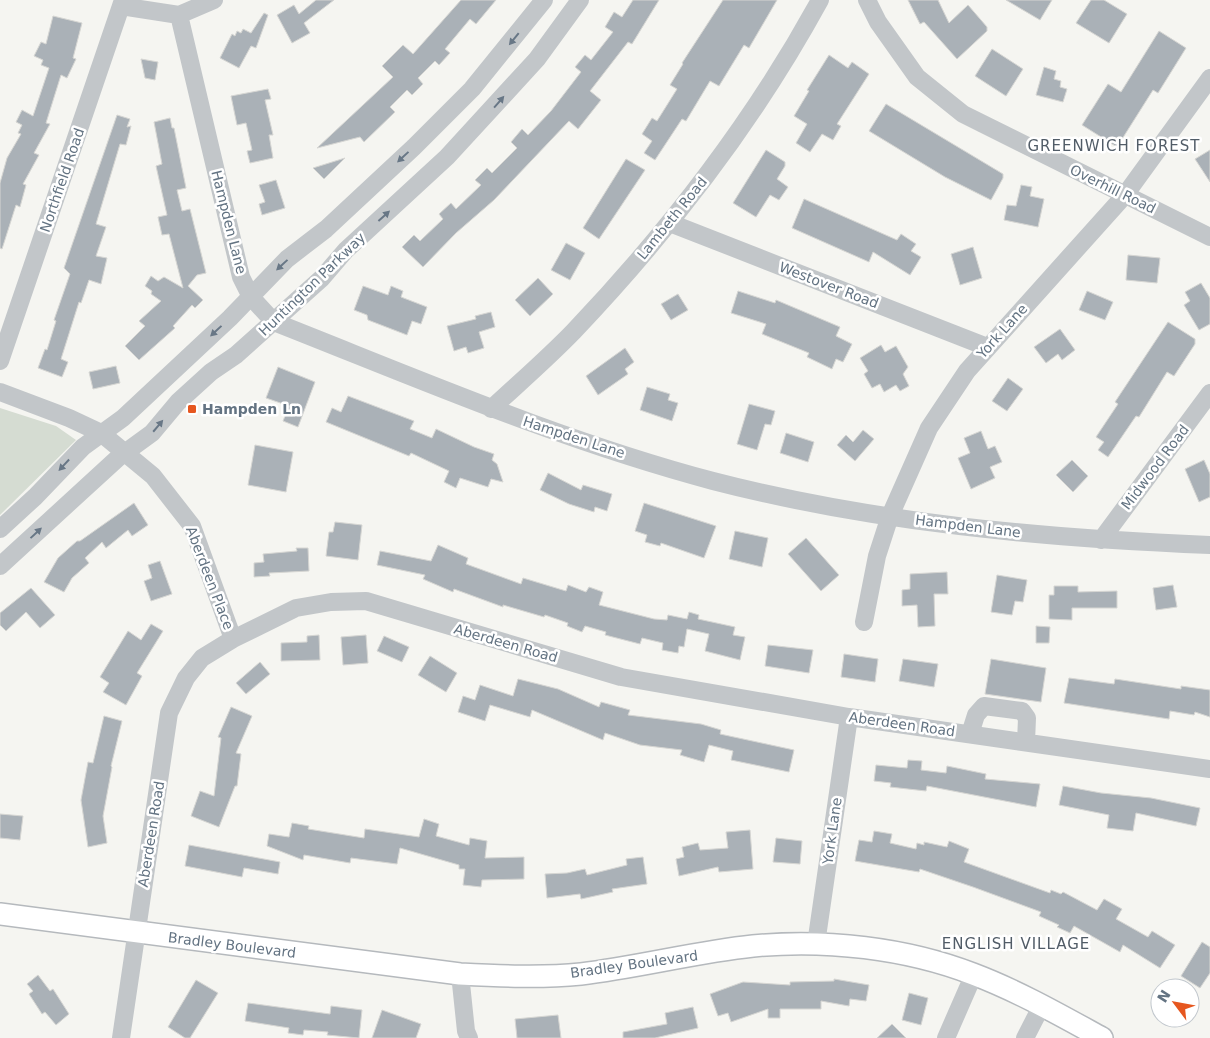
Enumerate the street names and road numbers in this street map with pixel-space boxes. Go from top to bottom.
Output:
street label: Northfield Road [37,126,87,234]
street label: Overhill Road [1067,161,1159,217]
street label: Hampden Lane [208,168,250,276]
street label: Lambeth Road [634,174,710,262]
street label: Huntington Parkway [256,229,368,339]
street label: Westover Road [777,259,881,311]
street label: York Lane [973,301,1031,362]
street label: Hampden Lane [521,413,627,461]
street label: Midwood Road [1118,421,1192,513]
street label: Hampden Lane [914,512,1022,540]
street label: Aberdeen Place [183,524,237,632]
street label: Aberdeen Road [452,621,560,665]
street label: Aberdeen Road [848,709,956,739]
street label: Aberdeen Road [135,780,167,888]
street label: York Lane [819,796,845,866]
street label: Bradley Boulevard [167,929,297,961]
street label: Bradley Boulevard [569,947,699,981]

